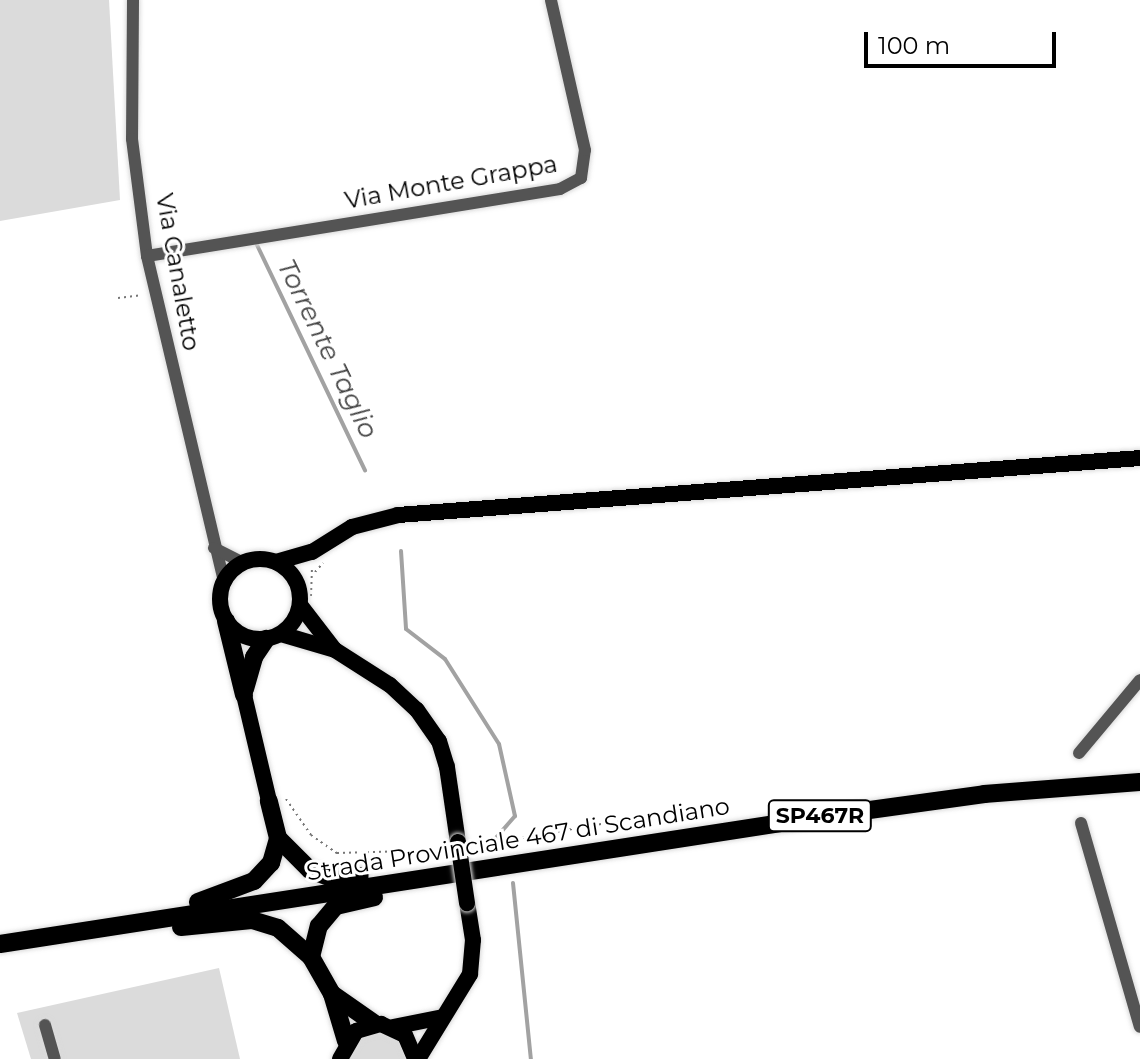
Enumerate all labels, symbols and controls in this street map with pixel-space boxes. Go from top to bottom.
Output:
scale bar [868,16,1060,66]
text: 100 m [878,31,950,60]
street label: Via Monte Grappa [342,149,560,215]
street label: Via Canaletto [150,191,206,353]
water label: Torrente Taglio [270,254,384,444]
street label: Strada Provinciale 467 di Scandiano [304,791,732,887]
road number: SP467R [766,798,874,834]

